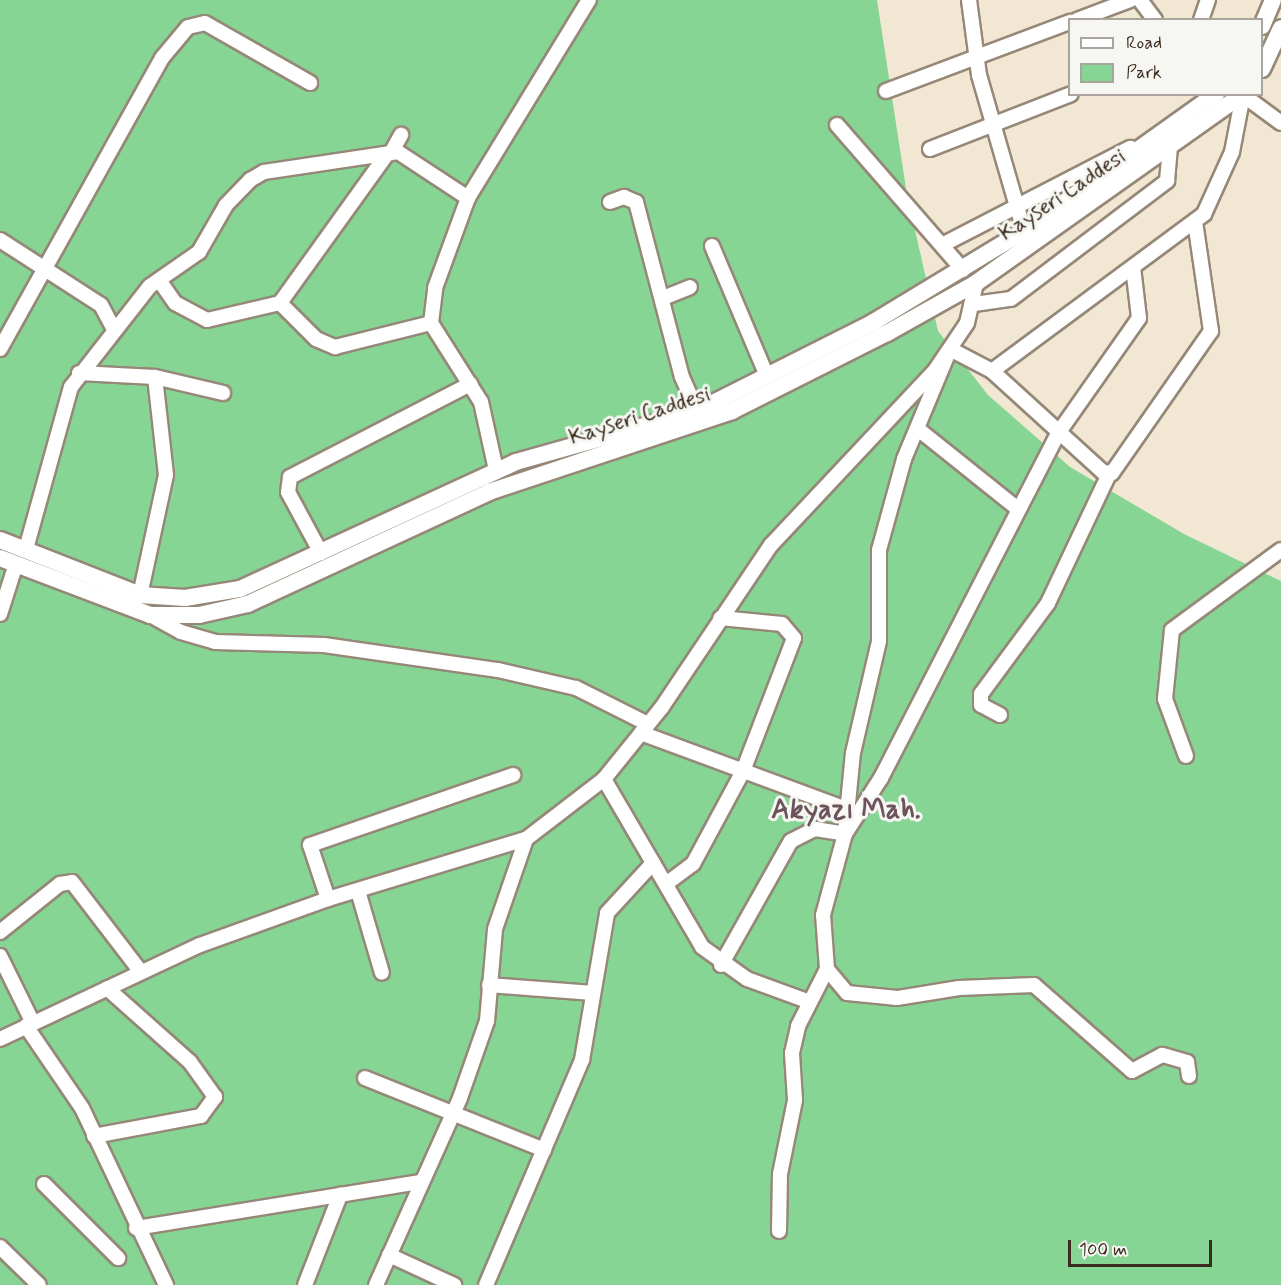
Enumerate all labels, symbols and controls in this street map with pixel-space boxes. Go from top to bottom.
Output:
legend [1068,18,1263,96]
text: Road [1126,31,1162,55]
text: Park [1126,61,1162,85]
street label: Kayseri Caddesi [993,143,1133,249]
street label: Kayseri Caddesi [564,381,716,453]
district label: Akyazı Mah. [771,794,921,828]
scale bar [1071,1228,1215,1266]
text: 100 m [1079,1238,1127,1262]

